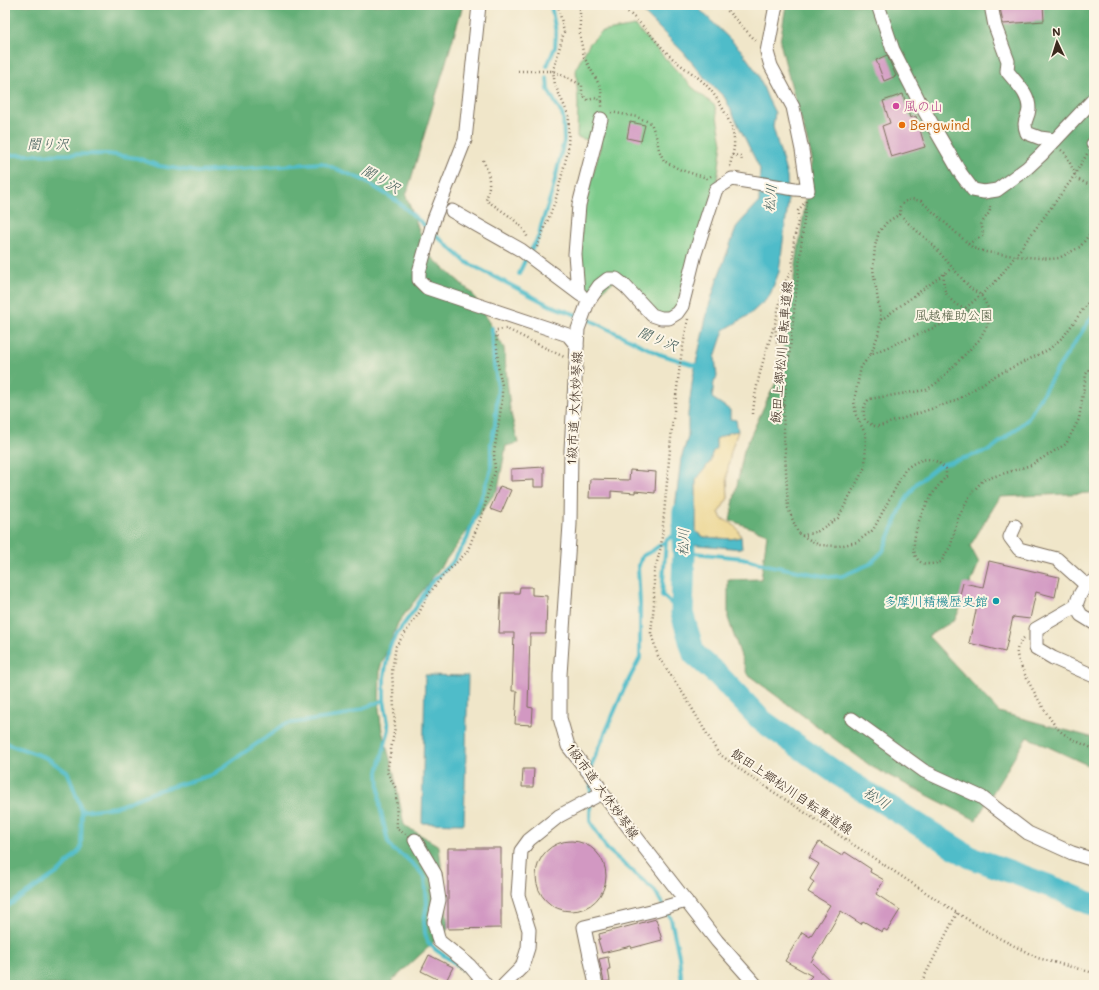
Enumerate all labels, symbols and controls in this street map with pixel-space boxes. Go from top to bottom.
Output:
north arrow [1037,22,1077,62]
text: N [1052,24,1061,39]
place label: 風の山 [904,97,943,114]
marker: 風の山 [891,101,901,111]
place label: Bergwind [910,116,970,133]
marker: Bergwind [897,120,907,130]
water label: 闇り沢 [27,134,70,153]
water label: 闇り沢 [358,160,405,198]
water label: 松川 [759,183,780,213]
street label: 飯田上郷松川自転車道線 [766,279,795,424]
park label: 風越権助公園 [915,306,993,323]
water label: 闇り沢 [635,322,682,356]
street label: 1級市道 大休妙琴線 [562,350,585,465]
water label: 松川 [673,528,692,556]
place label: 多摩川精機歴史館 [884,592,988,609]
marker: 多摩川精機歴史館 [991,596,1001,606]
street label: 1級市道 大休妙琴線 [563,740,644,843]
street label: 飯田上郷松川自転車道線 [728,744,857,838]
water label: 松川 [860,782,894,813]

